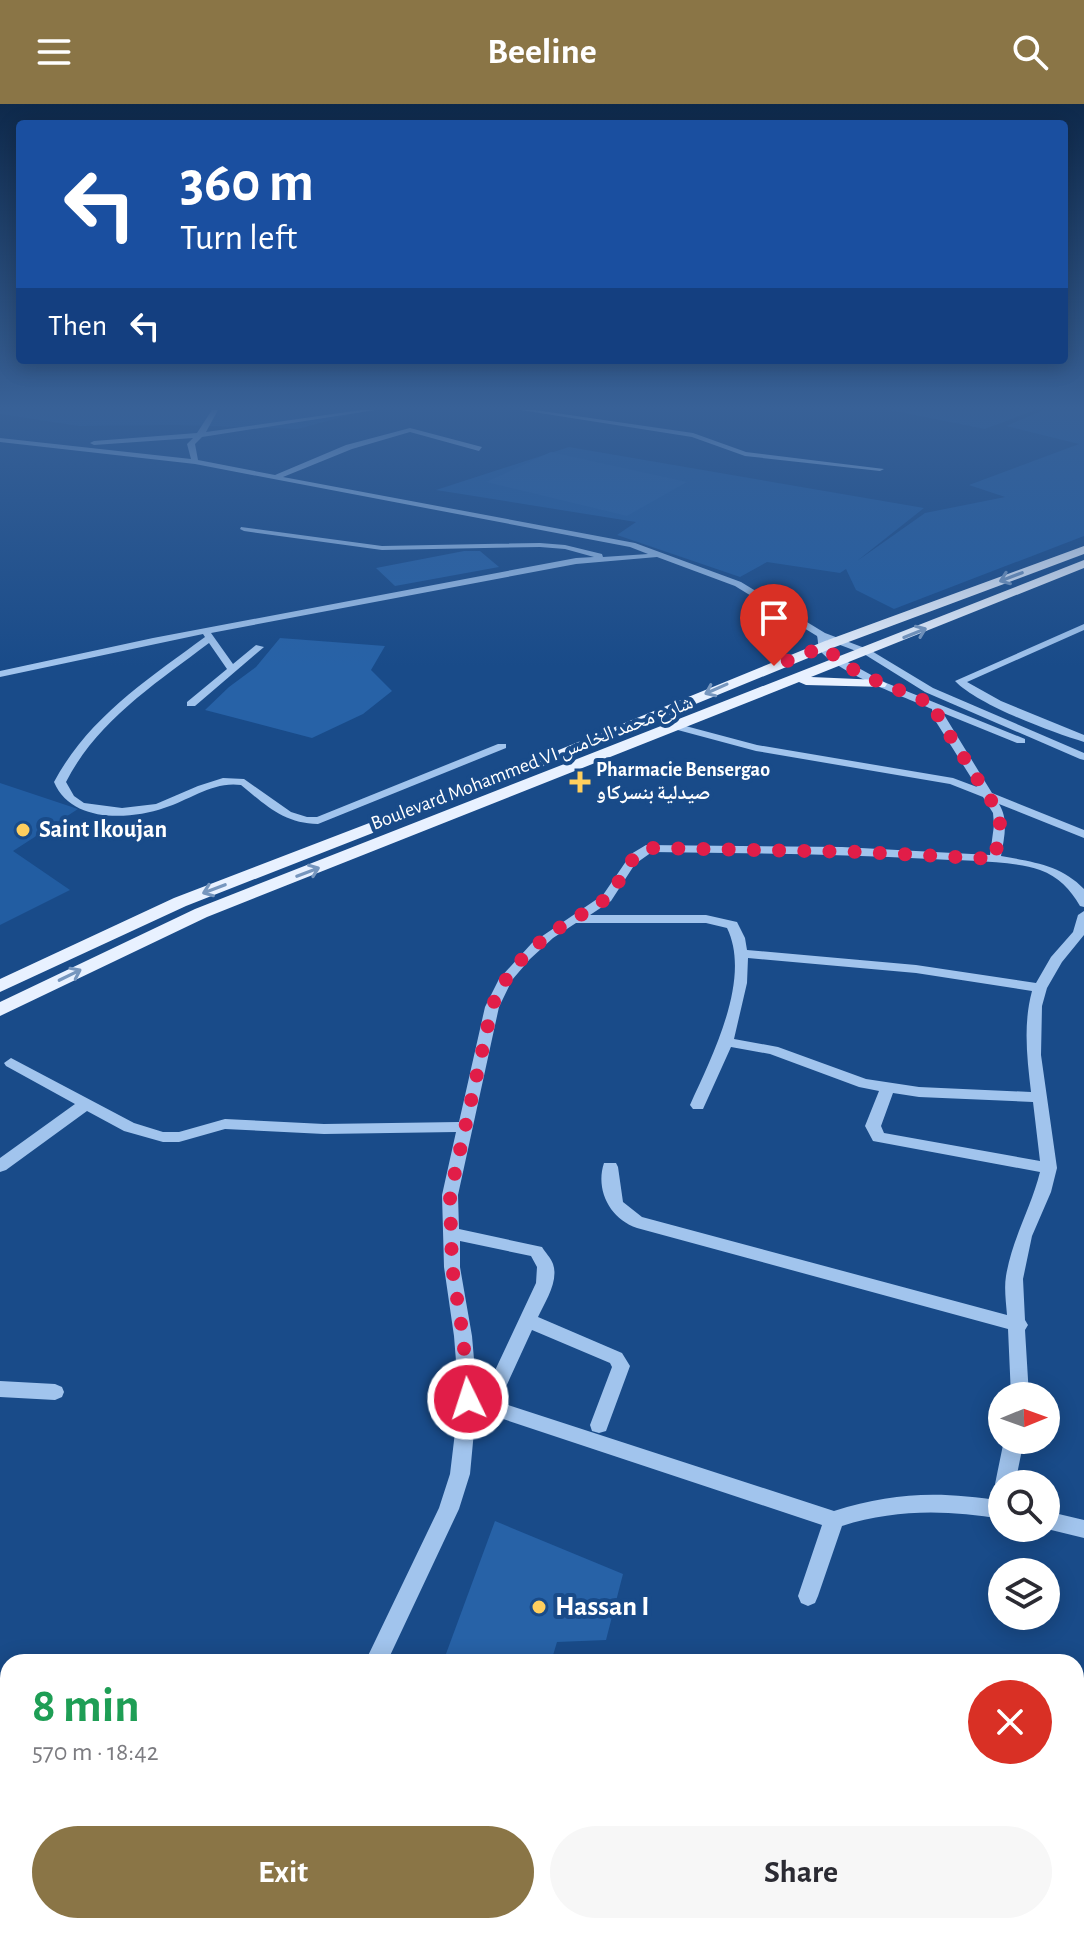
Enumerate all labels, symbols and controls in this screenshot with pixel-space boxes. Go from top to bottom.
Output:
icon: menu [32,30,76,74]
icon: search [1008,30,1052,74]
text: Beeline [487,34,597,70]
icon: left [48,152,152,256]
text: 360 m [180,155,314,211]
text: Turn left [180,220,297,256]
icon: left [123,304,167,348]
text: Then [48,311,107,341]
one-way arrow [999,571,1024,585]
pin [740,584,808,666]
icon: arrive [752,596,796,640]
one-way arrow [902,625,927,639]
one-way arrow [704,683,728,698]
street label: Boulevard Mohammed VI شارع محمد الخامس [368,692,696,836]
place label: Pharmacie Bensergao صيدلية بنسركاو [596,760,770,804]
marker: Pharmacie Bensergao صيدلية بنسركاو [571,773,589,791]
place label: Saint Ikoujan [39,818,167,842]
marker: Saint Ikoujan [14,821,32,839]
one-way arrow [295,864,320,878]
one-way arrow [202,883,227,897]
one-way arrow [57,967,81,982]
position arrow [426,1357,510,1441]
north arrow [988,1382,1060,1454]
map controls [988,1382,1060,1630]
button: search [988,1470,1060,1542]
button: layers [988,1558,1060,1630]
place label: Hassan I [555,1593,650,1621]
marker: Hassan I [530,1598,548,1616]
button: close [968,1680,1052,1764]
text: 8 min [32,1683,140,1731]
text: 570 m · 18:42 [32,1739,159,1765]
button: Exit [32,1826,534,1918]
button: Share [550,1826,1052,1918]

